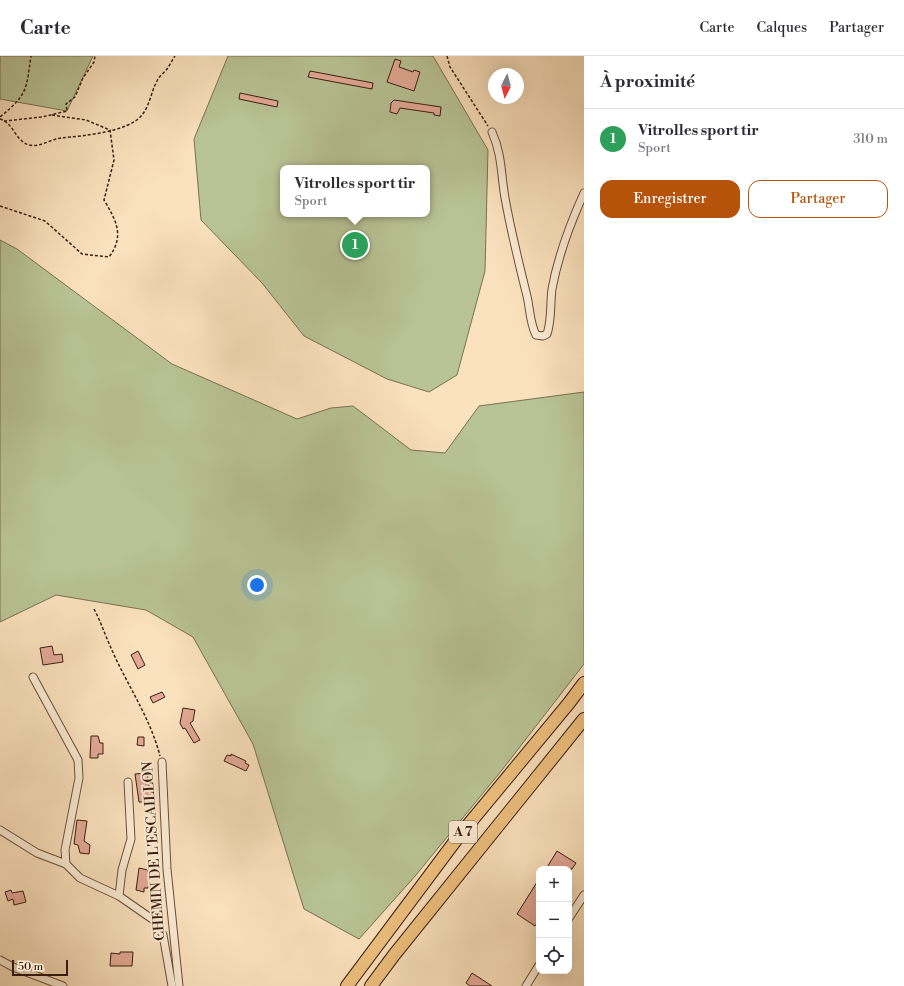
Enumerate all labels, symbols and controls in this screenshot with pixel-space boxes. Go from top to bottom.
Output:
text: Carte [20,16,71,40]
text: Carte [699,19,734,37]
text: Calques [756,19,807,37]
text: Partager [829,19,884,37]
north arrow [488,68,524,104]
text: À proximité [600,71,695,93]
text: Vitrolles sport tir [638,121,759,140]
text: 1 [610,131,616,147]
text: 310 m [853,131,888,147]
text: Sport [638,140,671,156]
popup [280,165,430,217]
text: Vitrolles sport tir [295,174,415,193]
button: Enregistrer [600,180,740,218]
button: Partager [748,180,888,218]
text: Sport [295,193,327,209]
pin: 1 [342,230,368,260]
your location [247,575,267,595]
street label: CHEMIN DE L'ESCAILLON [139,760,169,941]
road number: A 7 [449,821,477,843]
map controls [536,866,572,974]
button: + [536,866,572,902]
button: − [536,902,572,938]
button: locate [536,938,572,974]
scale bar [12,958,68,977]
text: 50 m [18,960,43,974]

